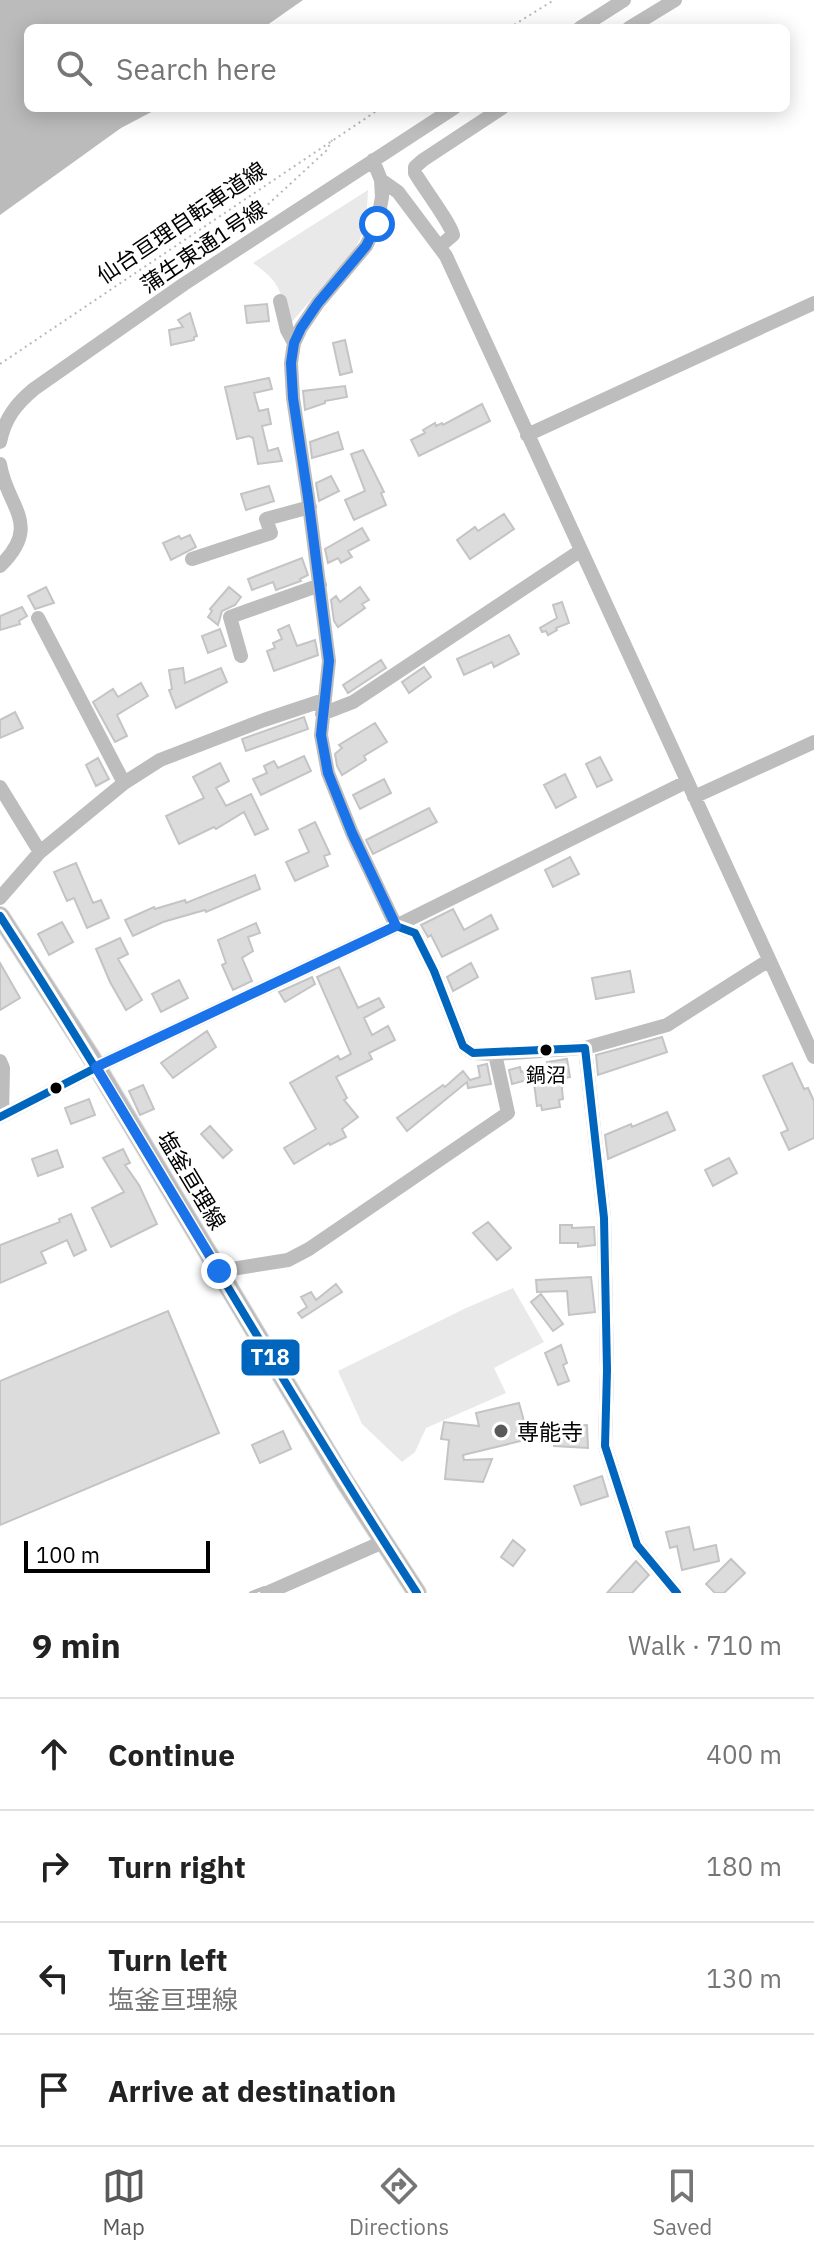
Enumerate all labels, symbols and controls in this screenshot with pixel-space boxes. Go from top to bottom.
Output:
search box [24,24,790,112]
icon: search [52,46,96,90]
text: Search here [116,49,277,88]
street label: 仙台亘理自転車道線 [91,155,271,289]
street label: 蒲生東通1号線 [135,193,271,299]
route start [359,206,395,242]
marker: 鍋沼 [538,1042,554,1058]
place label: 鍋沼 [526,1061,566,1088]
unlabelled marker [48,1080,64,1096]
street label: 塩釜亘理線 [151,1125,233,1235]
route end [201,1253,237,1289]
line badge: T18 [240,1338,301,1377]
text: T18 [250,1342,290,1371]
place label: 専能寺 [517,1417,583,1446]
marker: 専能寺 [492,1422,510,1440]
scale bar [24,1537,210,1573]
text: 100 m [36,1540,100,1569]
text: 9 min [32,1623,121,1667]
text: Walk · 710 m [628,1628,782,1662]
icon: ahead [32,1732,76,1776]
text: Continue [108,1735,235,1774]
text: 400 m [706,1737,782,1771]
icon: right [32,1844,76,1888]
text: Turn right [108,1847,246,1886]
text: 180 m [706,1849,782,1883]
text: Turn left [108,1940,227,1979]
icon: left [32,1956,76,2000]
text: 130 m [706,1961,782,1995]
text: 塩釜亘理線 [108,1982,238,2016]
icon: arrive [32,2068,76,2112]
text: Arrive at destination [108,2071,396,2110]
tab: Map [102,2164,146,2241]
tab: Directions [349,2164,449,2241]
tab: Saved [652,2164,712,2241]

